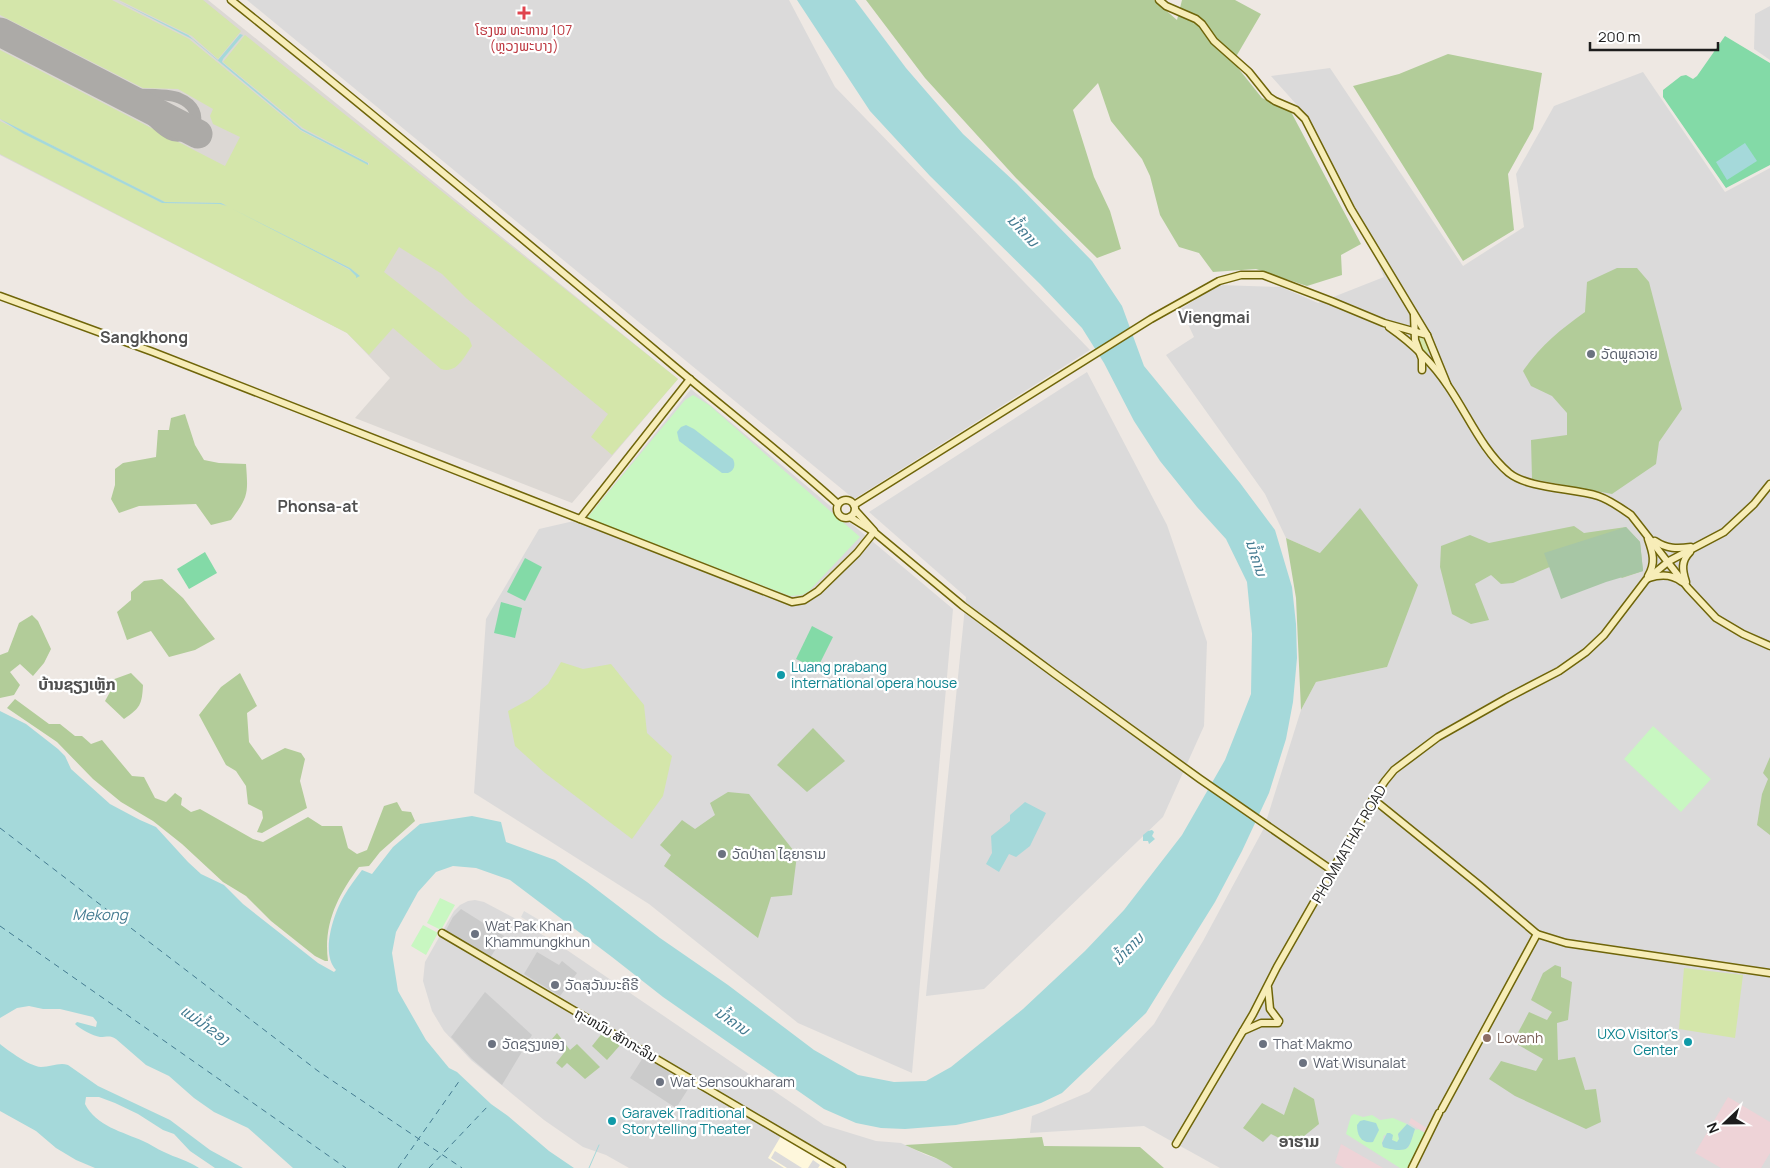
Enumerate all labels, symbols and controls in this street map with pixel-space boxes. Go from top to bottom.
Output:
marker: ໂຮງໝ ທະຫານ 107 (ຫຼວງພະບາງ) [517,6,531,20]
place label: ໂຮງໝ ທະຫານ 107 (ຫຼວງພະບາງ) [475,20,572,55]
scale bar [1590,20,1718,52]
text: 200 m [1598,26,1641,47]
water label: ນ້ຳຄານ [1003,209,1046,253]
district label: Viengmai [1178,306,1250,328]
district label: Sangkhong [100,326,188,348]
place label: ວັດພູຄວາຍ [1601,344,1658,363]
marker: ວັດພູຄວາຍ [1585,348,1597,360]
district label: Phonsa-at [278,495,358,517]
water label: ນ້ຳຄານ [1241,537,1274,581]
place label: Luang prabang international opera house [791,657,957,692]
marker: Luang prabang international opera house [775,669,787,681]
district label: ບ້ານຊຽງເຫຼັກ [38,673,116,695]
street label: PHOMMATHAT ROAD [1307,781,1390,906]
place label: ວັດປ່າຄາ ໄຊຍາຣາມ [732,844,826,863]
marker: ວັດປ່າຄາ ໄຊຍາຣາມ [716,848,728,860]
water label: Mekong [72,904,129,925]
place label: Wat Pak Khan Khammungkhun [485,916,590,951]
water label: ນ້ຳຄານ [1106,926,1149,969]
marker: Wat Pak Khan Khammungkhun [469,928,481,940]
place label: ວັດສຸວັນນະຄີຣີ [565,975,639,994]
marker: ວັດສຸວັນນະຄີຣີ [549,979,561,991]
water label: ແມ່ນ້ຳຂອງ [177,999,236,1050]
water label: ນ້ຳຄານ [711,1000,756,1041]
street label: ຖະຫນົນ ສັກກະລິນ [571,1003,661,1066]
place label: UXO Visitor's Center [1597,1024,1678,1059]
place label: Lovanh [1497,1028,1543,1047]
marker: Lovanh [1481,1032,1493,1044]
place label: ວັດຊຽງທອງ [502,1034,565,1053]
place label: That Makmo [1273,1034,1352,1053]
marker: UXO Visitor's Center [1682,1036,1694,1048]
marker: ວັດຊຽງທອງ [486,1038,498,1050]
marker: That Makmo [1257,1038,1269,1050]
place label: Wat Wisunalat [1313,1053,1407,1072]
marker: Wat Wisunalat [1297,1057,1309,1069]
place label: Wat Sensoukharam [670,1072,795,1091]
marker: Wat Sensoukharam [654,1076,666,1088]
north arrow [1700,1098,1750,1148]
place label: Garavek Traditional Storytelling Theater [622,1103,751,1138]
marker: Garavek Traditional Storytelling Theater [606,1115,618,1127]
text: N [1702,1120,1723,1136]
district label: ອາຮາມ [1279,1130,1319,1152]

